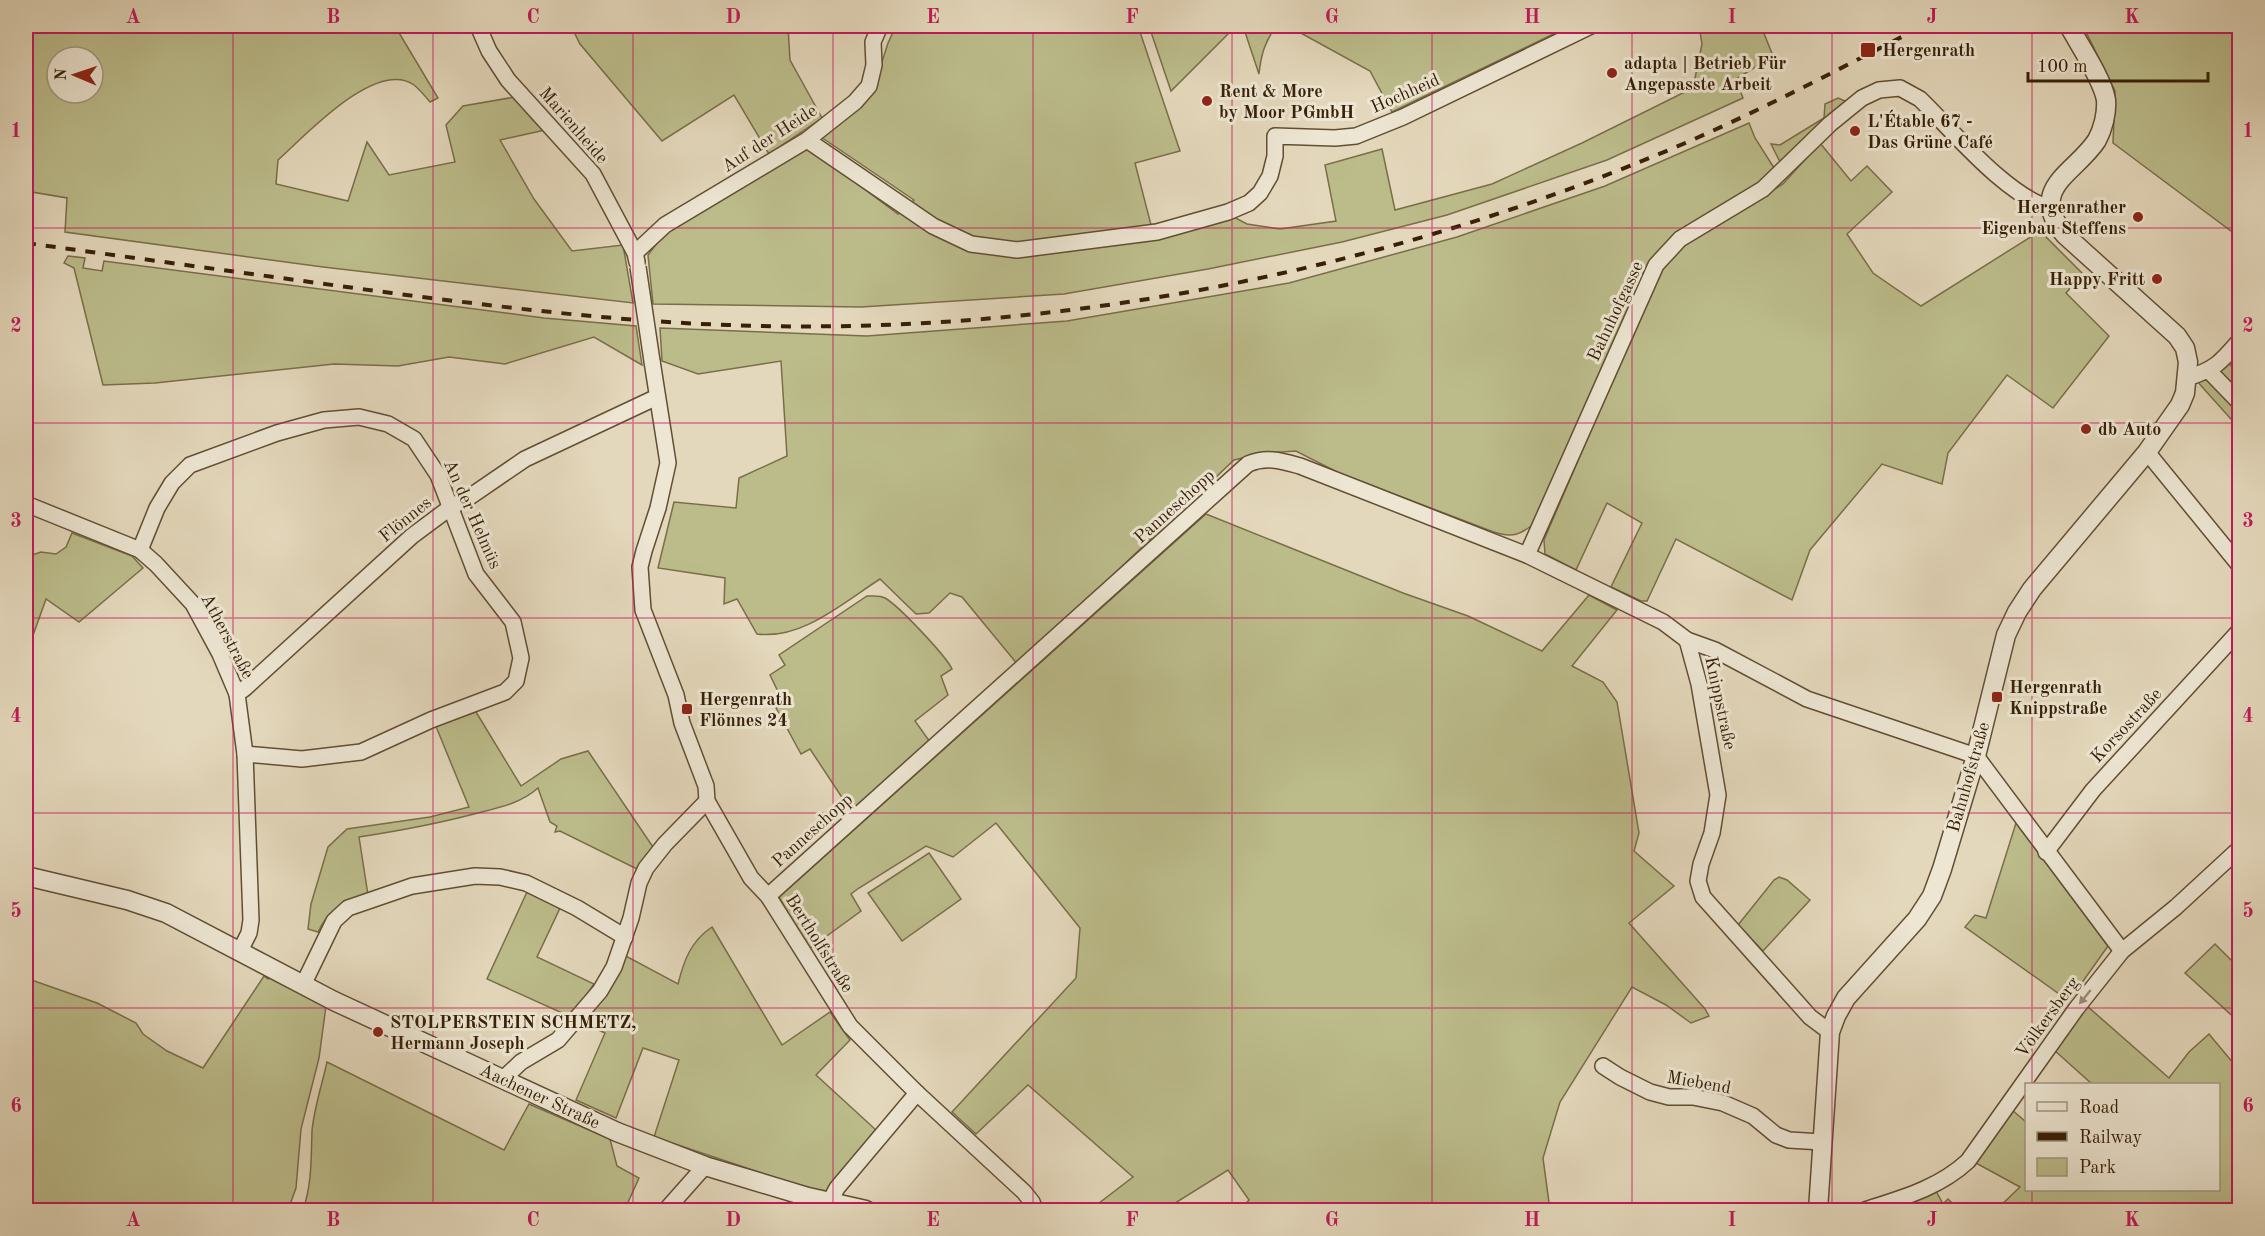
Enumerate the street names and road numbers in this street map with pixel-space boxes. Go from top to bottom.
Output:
street label: Hochheid [1368,71,1442,117]
street label: Marienheide [535,84,611,167]
street label: Auf der Heide [719,101,820,176]
street label: Bahnhofgasse [1585,259,1647,364]
street label: An der Helmüs [440,457,504,572]
street label: Panneschopp [1131,466,1218,547]
street label: Flönnes [376,493,435,546]
street label: Atherstraße [197,591,257,682]
street label: Knippstraße [1701,655,1739,752]
street label: Korsostraße [2088,685,2166,766]
street label: Bahnhofstraße [1945,720,1993,834]
street label: Panneschopp [769,790,856,871]
street label: Bertholfstraße [782,891,856,996]
street label: Völkersberg [2013,974,2083,1061]
street label: Aachener Straße [477,1061,603,1133]
street label: Miebend [1665,1068,1732,1097]

